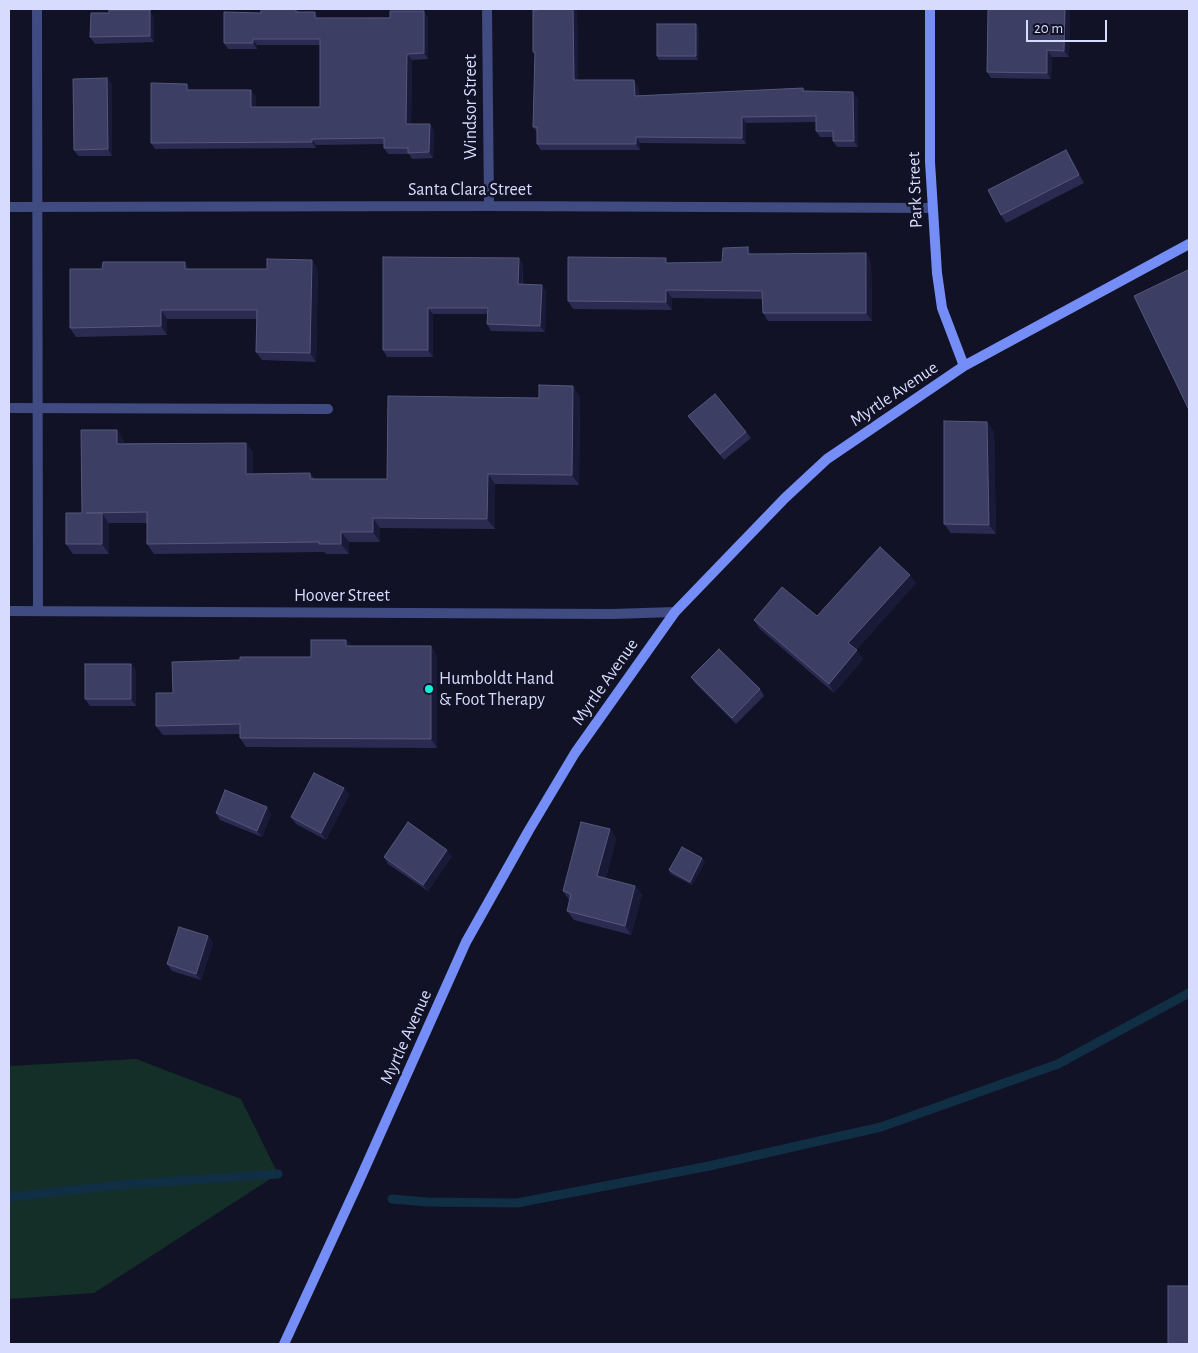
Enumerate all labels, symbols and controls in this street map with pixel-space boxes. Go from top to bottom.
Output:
scale bar [1028,10,1109,42]
text: 20 m [1034,21,1063,36]
street label: Windsor Street [460,54,482,160]
street label: Park Street [903,151,927,229]
street label: Santa Clara Street [408,179,532,201]
street label: Myrtle Avenue [846,357,942,431]
street label: Hoover Street [294,585,390,607]
street label: Myrtle Avenue [567,634,643,730]
place label: Humboldt Hand & Foot Therapy [439,668,554,711]
marker: Humboldt Hand & Foot Therapy [423,683,435,695]
street label: Myrtle Avenue [376,986,436,1088]

